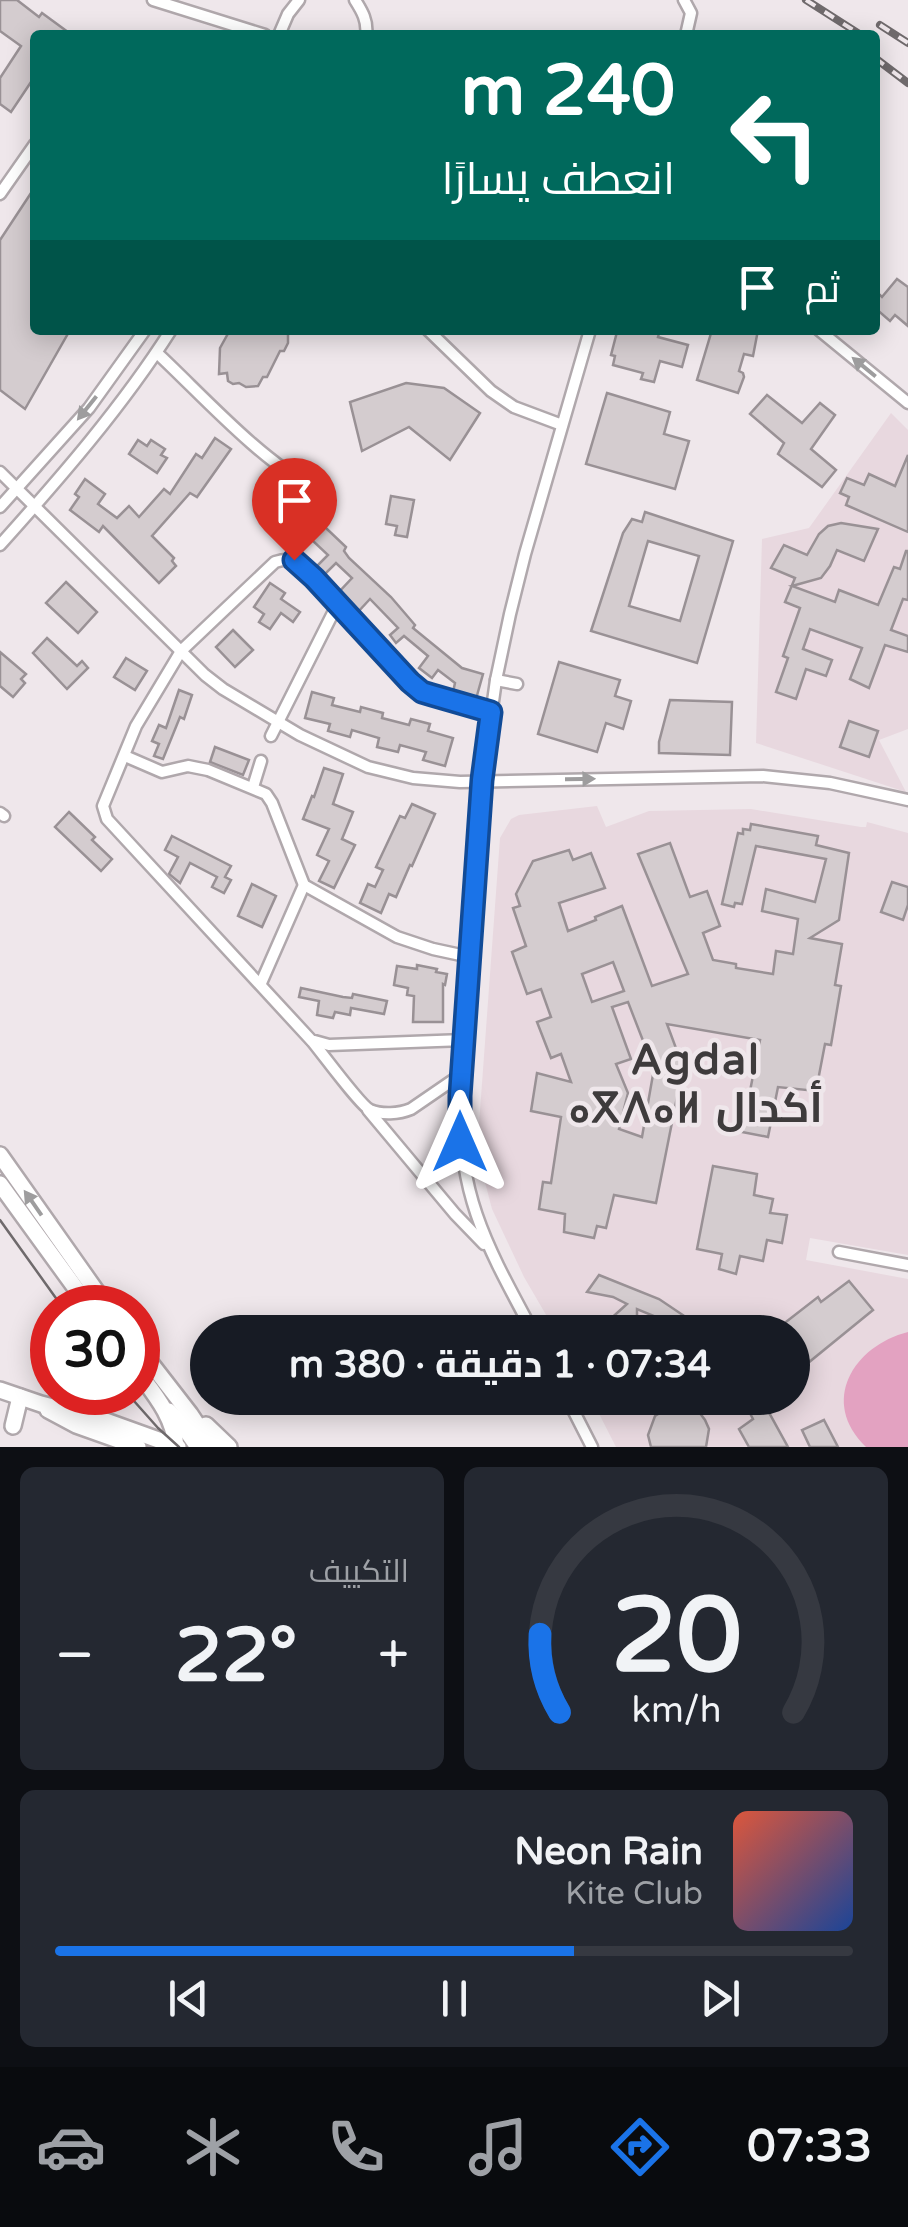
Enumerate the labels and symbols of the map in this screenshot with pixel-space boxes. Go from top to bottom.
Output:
one-way arrow [851,356,876,378]
one-way arrow [77,396,98,421]
pin [252,458,337,561]
one-way arrow [564,770,596,786]
district label: Agdal ⴰⴳⴷⴰⵍ أكدال [569,1035,823,1134]
position arrow [408,1090,512,1194]
one-way arrow [24,1190,43,1216]
speed limit sign: 30 [30,1285,160,1415]

